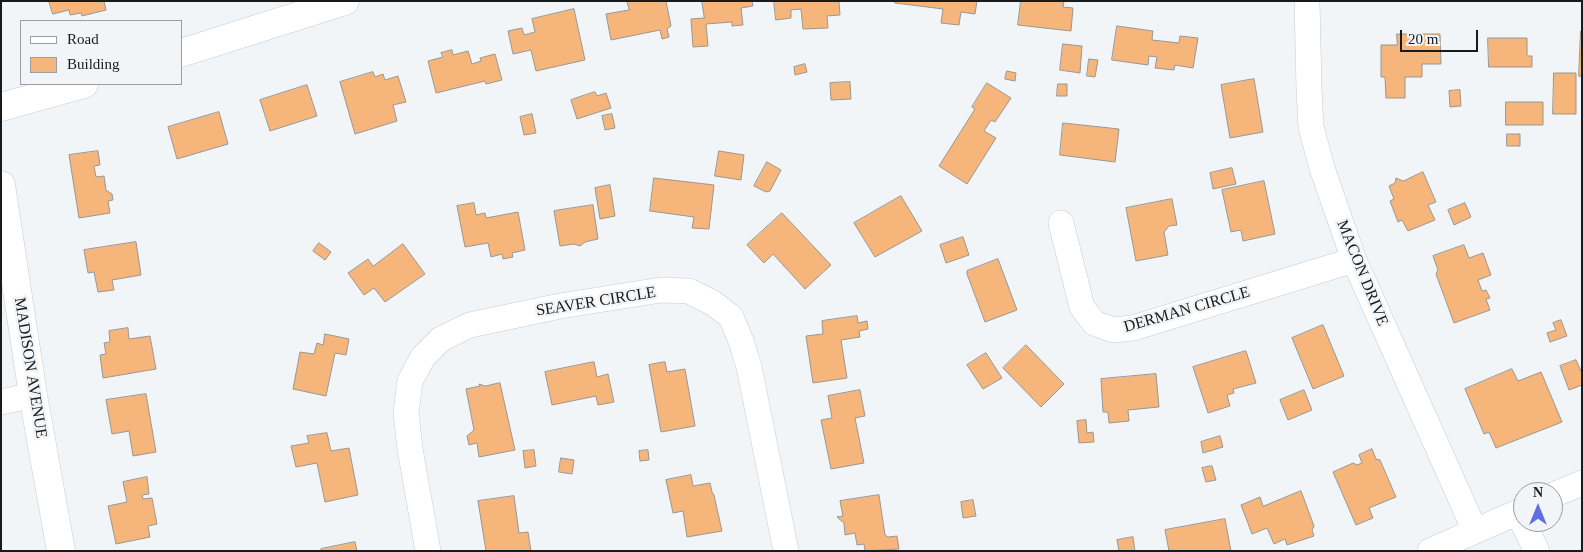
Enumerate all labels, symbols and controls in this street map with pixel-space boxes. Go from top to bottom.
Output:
legend [20,20,182,85]
scale bar [1403,20,1480,52]
text: Road [67,31,99,47]
text: 20 m [1408,31,1438,47]
text: Building [67,56,120,72]
street label: MACON DRIVE [1332,217,1392,329]
street label: SEAVER CIRCLE [535,283,657,321]
street label: DERMAN CIRCLE [1122,283,1252,337]
street label: MADISON AVENUE [9,296,51,440]
north arrow [1513,482,1563,532]
text: N [1533,485,1543,500]

